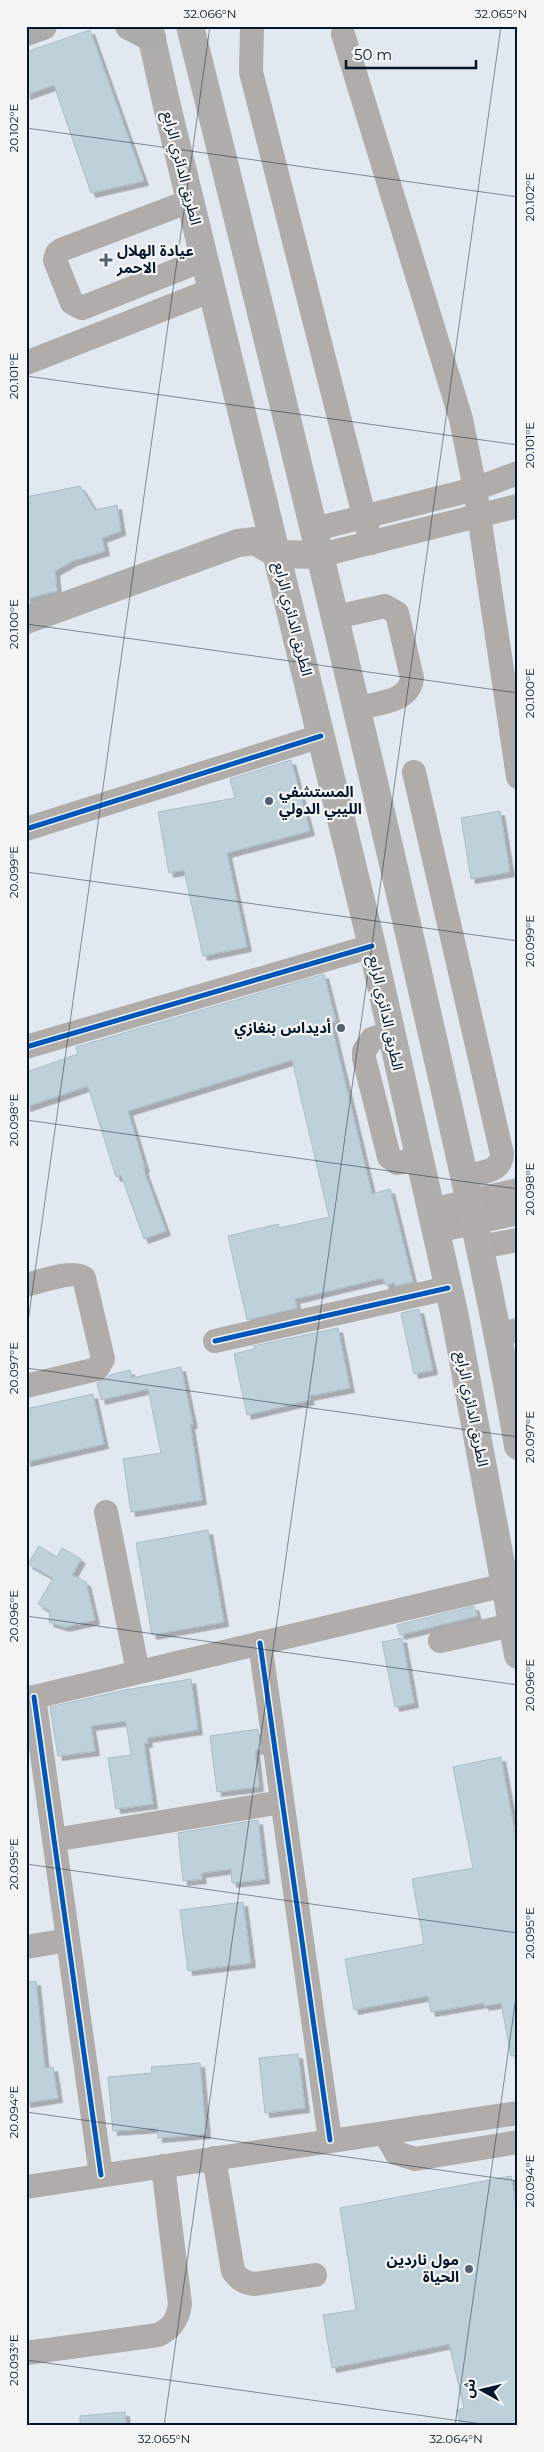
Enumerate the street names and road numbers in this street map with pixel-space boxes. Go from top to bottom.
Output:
street label: الطريق الدائري الرابع [156,109,206,228]
street label: الطريق الدائري الرابع [267,560,317,679]
street label: الطريق الدائري الرابع [362,954,408,1073]
street label: الطريق الدائري الرابع [449,1350,493,1469]

